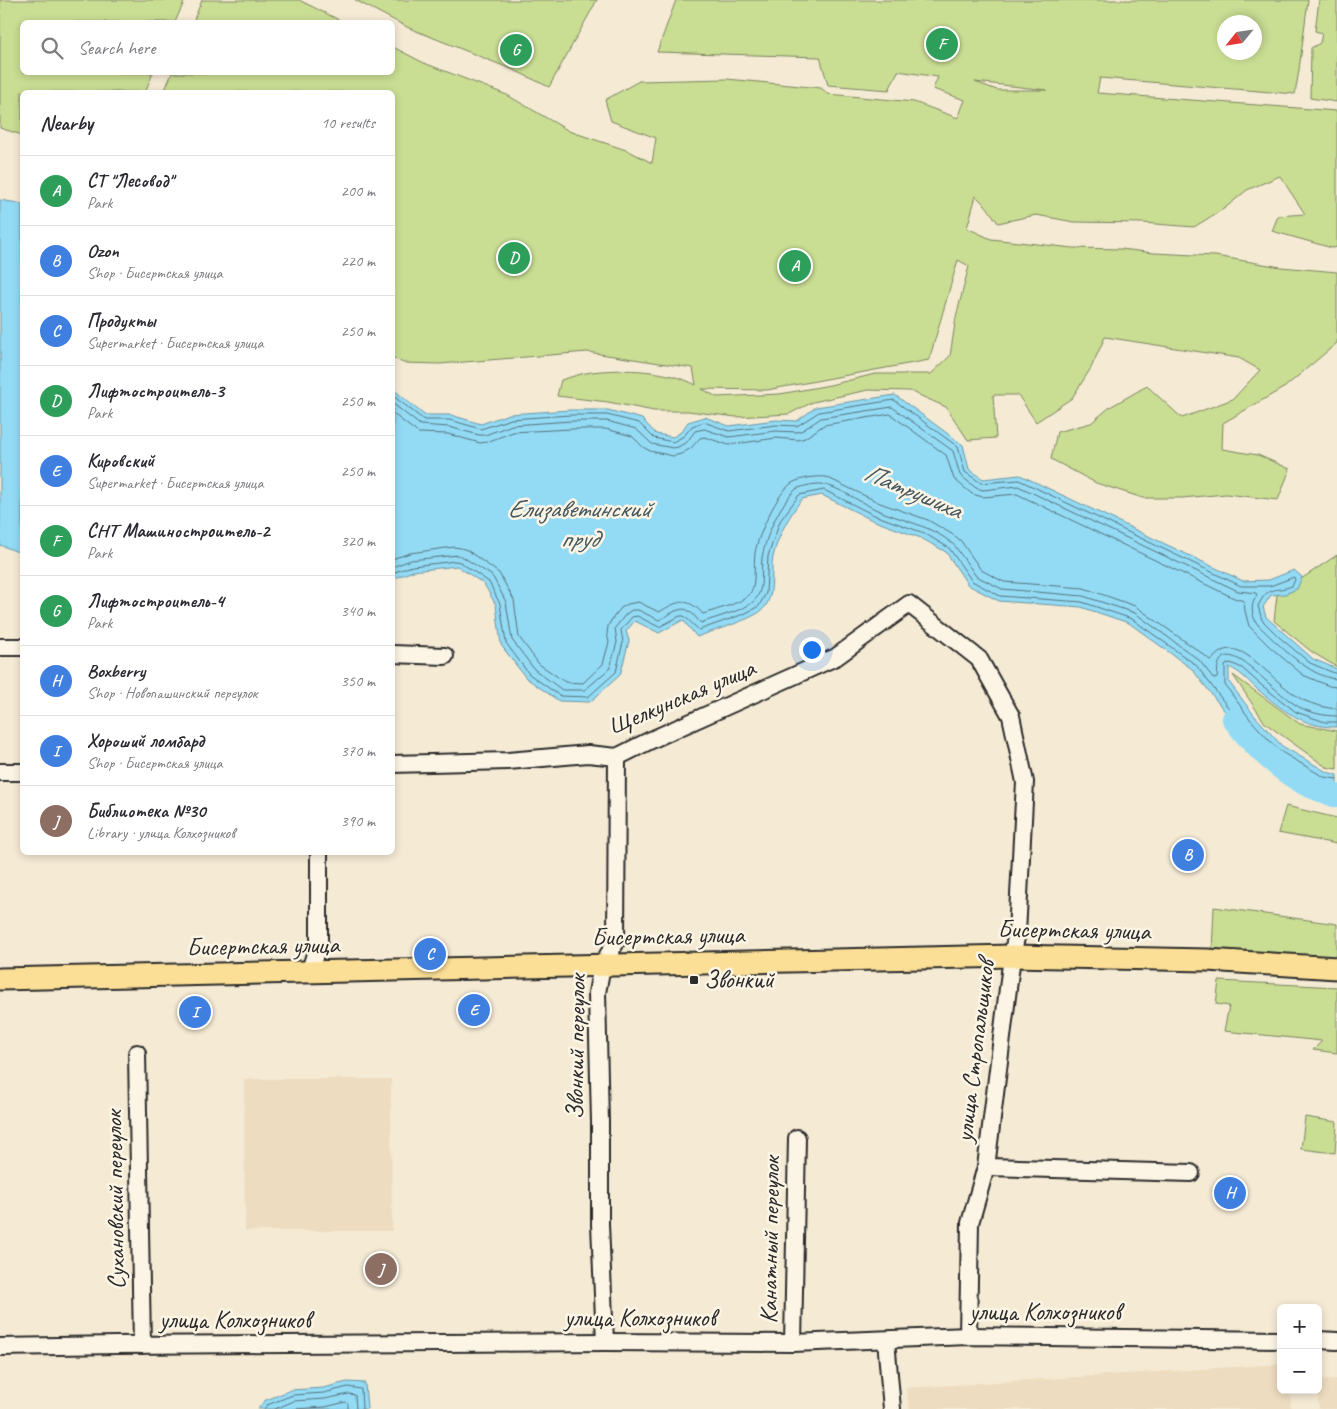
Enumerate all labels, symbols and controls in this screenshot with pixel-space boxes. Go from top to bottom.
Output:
north arrow [1217,15,1262,60]
search box [20,20,395,75]
pin: F [926,25,958,63]
pin: G [500,31,532,69]
icon: search [38,34,66,62]
text: Search here [78,36,155,60]
text: Nearby [40,110,93,136]
text: 10 results [321,113,375,133]
text: СТ "Лесовод" [87,169,173,193]
text: A [52,181,60,201]
text: 200 m [341,181,375,201]
text: Park [87,193,112,213]
text: Ozon [87,239,119,263]
pin: D [498,239,530,277]
pin: A [779,247,811,285]
text: B [52,251,60,271]
text: 220 m [341,251,375,271]
text: Shop · Бисертская улица [87,263,223,283]
text: Продукты [87,309,156,333]
text: C [52,321,60,341]
text: 250 m [341,321,375,341]
text: Supermarket · Бисертская улица [87,333,263,353]
text: Лифтостроитель-3 [87,379,224,403]
text: D [51,391,61,411]
text: 250 m [341,391,375,411]
text: Park [87,403,112,423]
text: Кировский [87,449,154,473]
water label: Патрушиха [859,456,969,527]
text: E [52,461,60,481]
text: 250 m [341,461,375,481]
text: Supermarket · Бисертская улица [87,473,263,493]
water label: Елизаветинский пруд [508,492,656,555]
text: СНТ Машиностроитель-2 [87,519,270,543]
text: F [52,531,60,551]
text: 320 m [341,531,375,551]
text: Park [87,543,112,563]
text: Лифтостроитель-4 [87,589,224,613]
text: G [52,601,60,621]
text: 340 m [341,601,375,621]
text: Park [87,613,112,633]
your location [799,637,825,663]
street label: Щелкунская улица [604,651,762,742]
text: Boxberry [87,659,145,683]
text: H [51,671,61,691]
text: 350 m [341,671,375,691]
text: Shop · Новопашинский переулок [87,683,258,703]
text: Хороший ломбард [87,729,204,753]
text: I [53,741,59,761]
text: 370 m [341,741,375,761]
text: Shop · Бисертская улица [87,753,223,773]
text: Библиотека №30 [87,799,206,823]
text: J [53,811,59,831]
text: 390 m [341,811,375,831]
text: Library · улица Колхозников [87,823,235,843]
pin: B [1172,836,1204,874]
street label: Бисертская улица [997,913,1153,947]
street label: Бисертская улица [591,919,747,953]
street label: Бисертская улица [186,929,342,963]
pin: C [414,935,446,973]
street label: улица Стропальщиков [948,952,1003,1146]
place label: Звонкий [704,964,776,996]
street label: Звонкий переулок [559,971,593,1120]
marker: Звонкий [688,974,700,986]
pin: E [458,991,490,1029]
pin: I [179,993,211,1031]
street label: Сухановский переулок [97,1107,133,1290]
street label: Канатный переулок [753,1153,788,1324]
pin: H [1214,1174,1246,1212]
pin: J [365,1250,397,1288]
street label: улица Колхозников [967,1296,1125,1328]
street label: улица Колхозников [562,1302,720,1334]
street label: улица Колхозников [157,1304,315,1336]
map controls [1277,1304,1322,1394]
button: + [1277,1304,1322,1349]
button: − [1277,1349,1322,1394]

